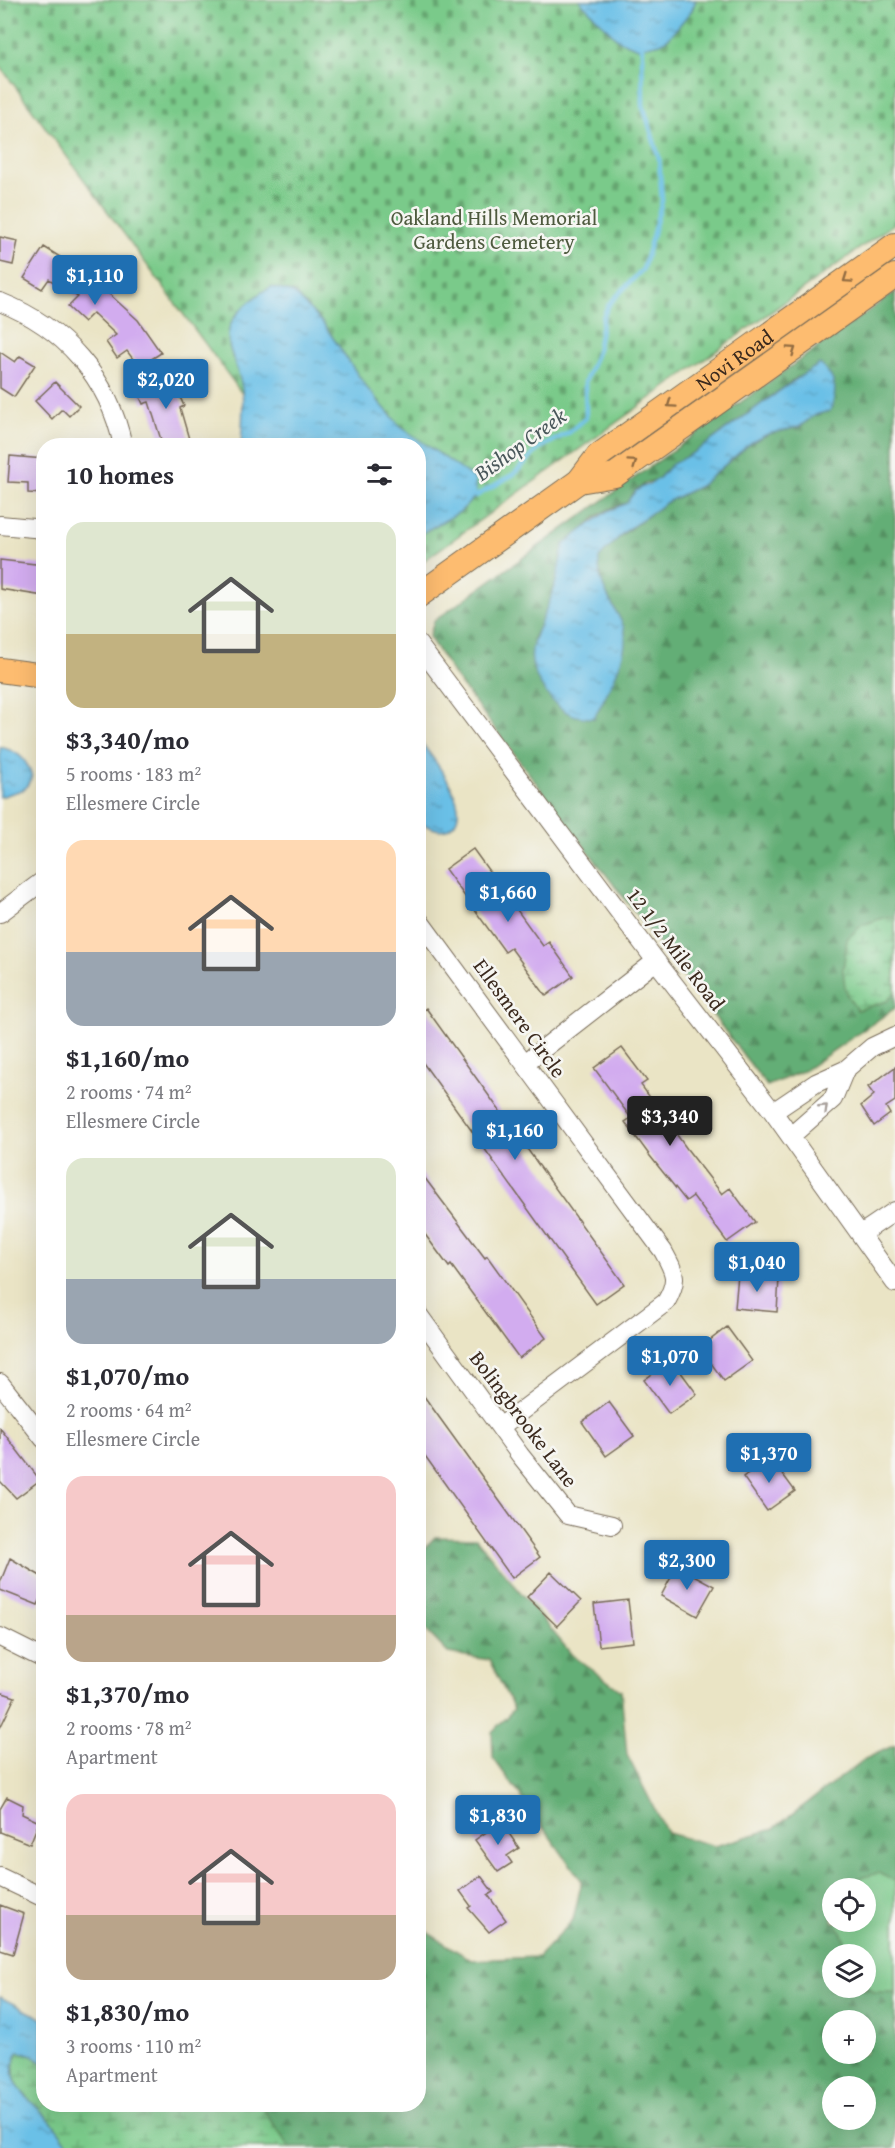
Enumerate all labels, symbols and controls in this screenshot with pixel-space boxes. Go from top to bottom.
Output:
park label: Oakland Hills Memorial Gardens Cemetery [391,202,597,257]
pin: $1,110 [46,255,144,306]
text: $1,110 [66,260,124,289]
one-way arrow [843,272,854,283]
street label: Novi Road [689,321,780,398]
one-way arrow [785,346,796,357]
pin: $2,020 [117,359,215,410]
text: $2,020 [137,364,195,393]
one-way arrow [667,397,678,408]
water label: Bishop Creek [467,399,573,489]
text: 10 homes [66,455,174,494]
icon: filters [363,458,396,491]
one-way arrow [626,459,637,470]
icon: home [177,561,285,669]
text: $3,340/mo [66,720,189,759]
text: 5 rooms · 183 m² [66,759,201,788]
text: Ellesmere Circle [66,788,200,817]
pin: $1,660 [459,872,557,923]
text: $1,660 [479,877,537,906]
icon: home [177,879,285,987]
street label: 12 1/2 Mile Road [619,881,733,1018]
street label: Ellesmere Circle [466,952,574,1084]
text: $1,160/mo [66,1038,189,1077]
text: 2 rooms · 74 m² [66,1077,192,1106]
pin: $3,340 [621,1096,719,1147]
text: $3,340 [641,1101,699,1130]
one-way arrow [818,1104,828,1115]
text: Ellesmere Circle [66,1106,200,1135]
pin: $1,160 [466,1110,564,1161]
text: $1,160 [486,1115,544,1144]
icon: home [177,1197,285,1305]
pin: $1,040 [708,1242,806,1293]
text: $1,040 [728,1247,786,1276]
pin: $1,070 [621,1336,719,1387]
text: $1,070 [641,1341,699,1370]
street label: Bolingbrooke Lane [462,1344,586,1494]
text: $1,070/mo [66,1356,189,1395]
text: 2 rooms · 64 m² [66,1395,192,1424]
text: Ellesmere Circle [66,1424,200,1453]
pin: $1,370 [720,1433,818,1484]
text: $1,370 [740,1438,798,1467]
icon: home [177,1515,285,1623]
pin: $2,300 [638,1540,736,1591]
text: $2,300 [658,1545,716,1574]
text: $1,370/mo [66,1674,189,1713]
text: 2 rooms · 78 m² [66,1713,192,1742]
text: Apartment [66,1742,158,1771]
pin: $1,830 [449,1795,547,1846]
text: $1,830 [469,1800,527,1829]
icon: home [177,1833,285,1941]
map controls [822,1878,876,2130]
button: locate [822,1878,876,1932]
button: layers [822,1944,876,1998]
text: $1,830/mo [66,1992,189,2031]
button: + [822,2010,876,2064]
text: 3 rooms · 110 m² [66,2031,201,2060]
text: Apartment [66,2060,158,2089]
button: − [822,2076,876,2130]

